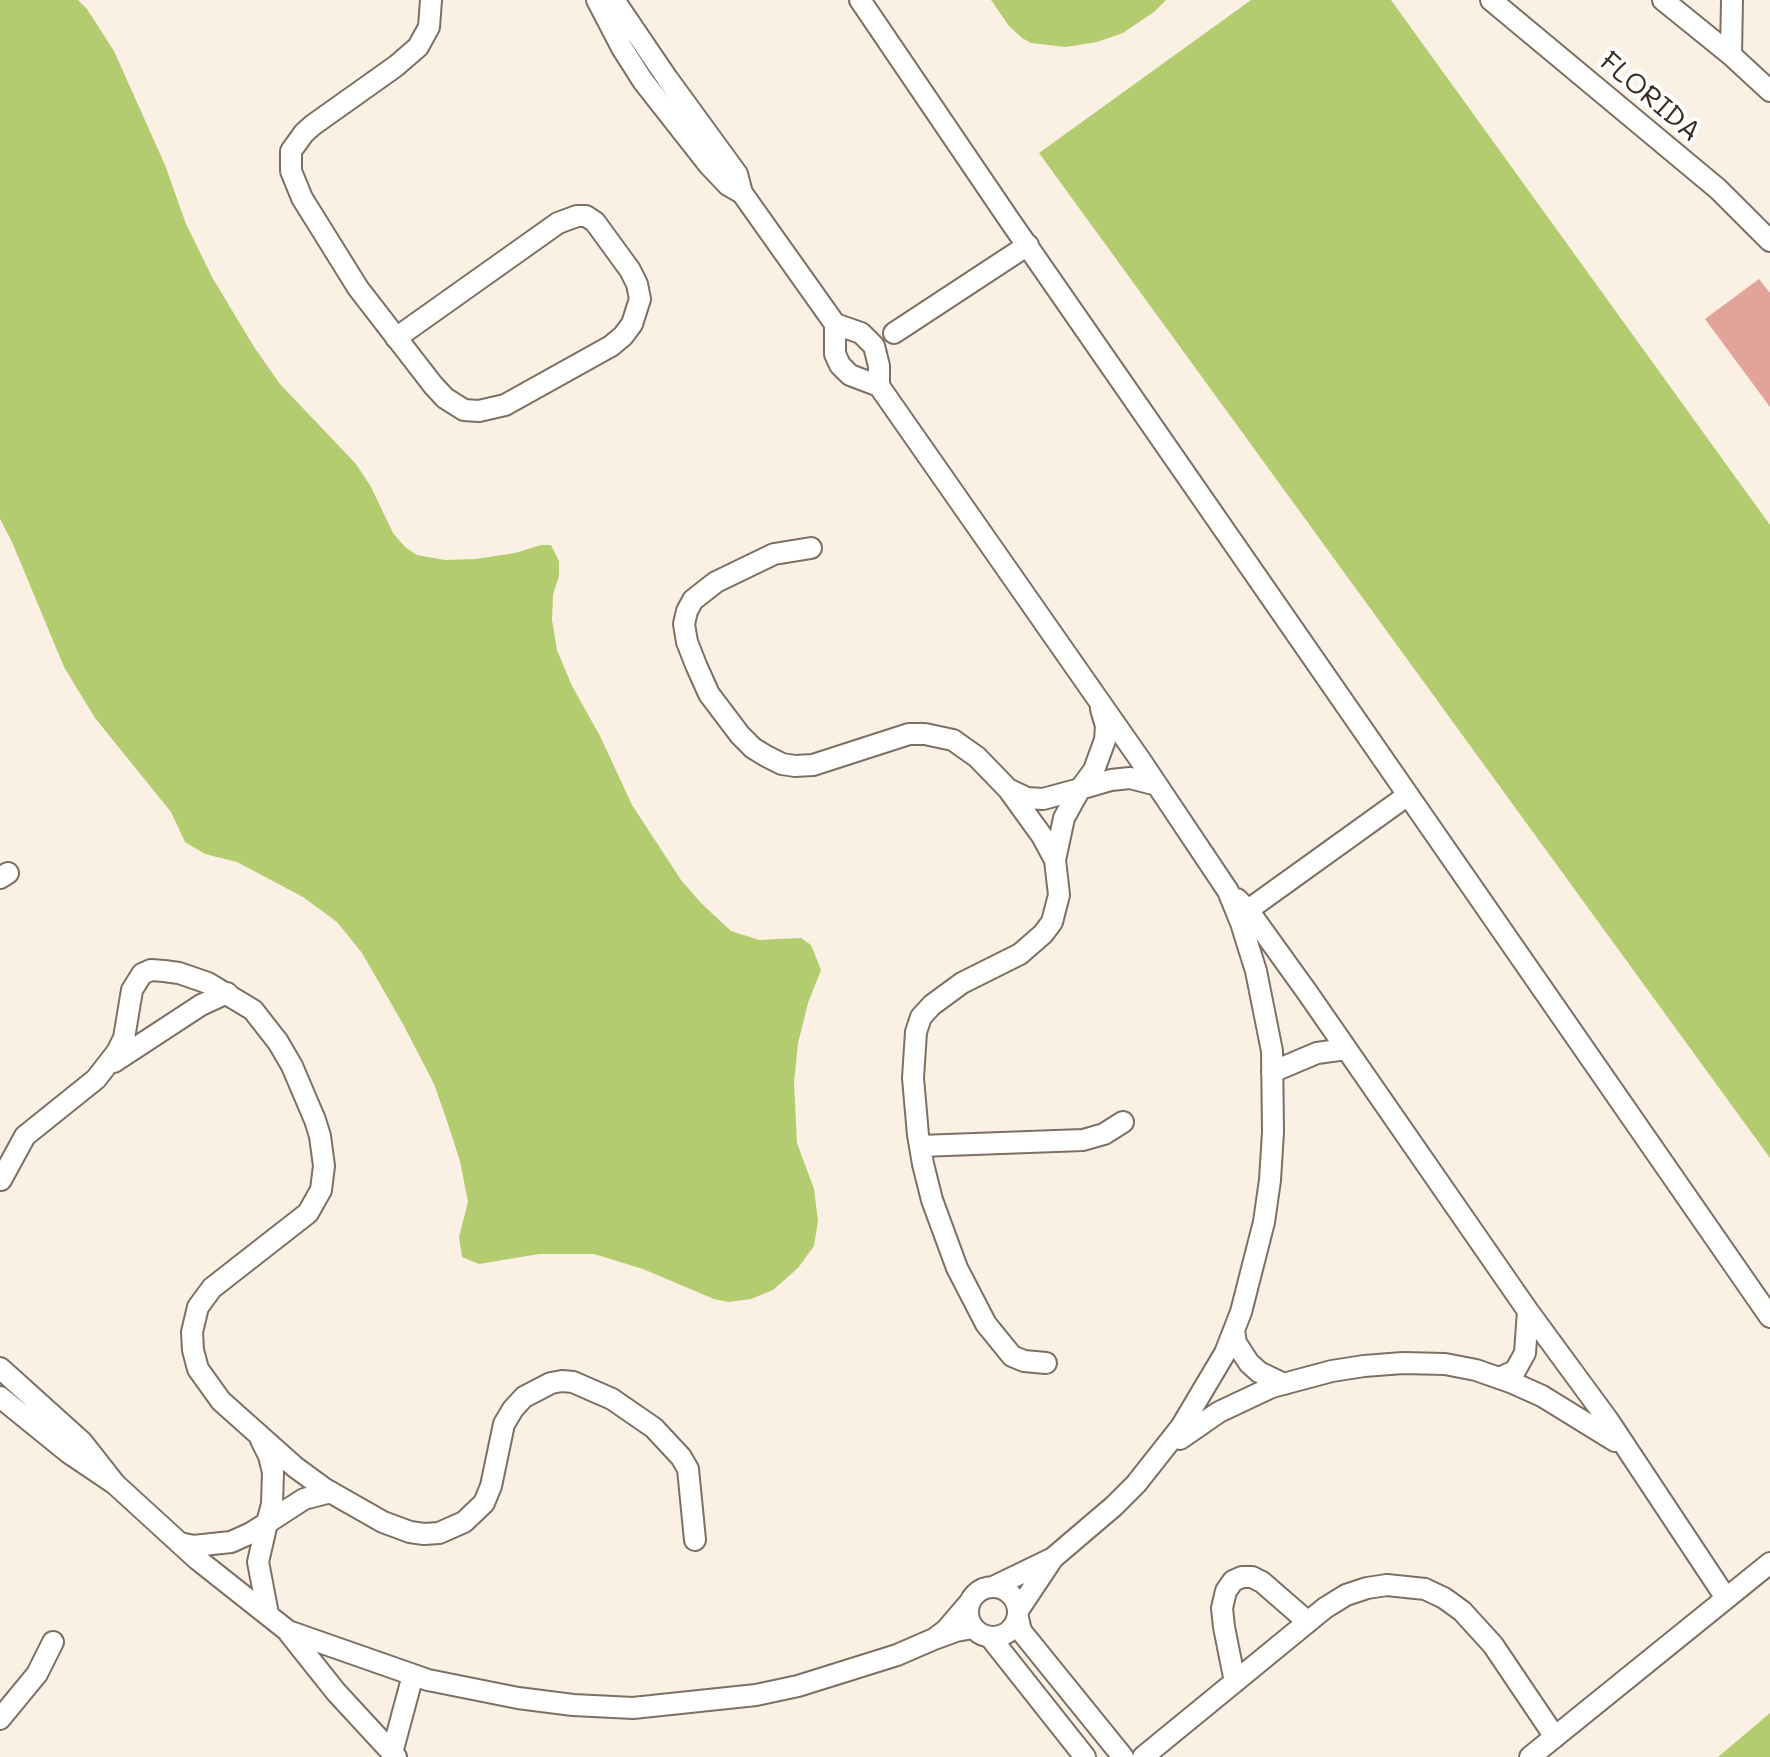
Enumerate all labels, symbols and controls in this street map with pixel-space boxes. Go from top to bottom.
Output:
street label: FLORIDA [1593,45,1707,149]

